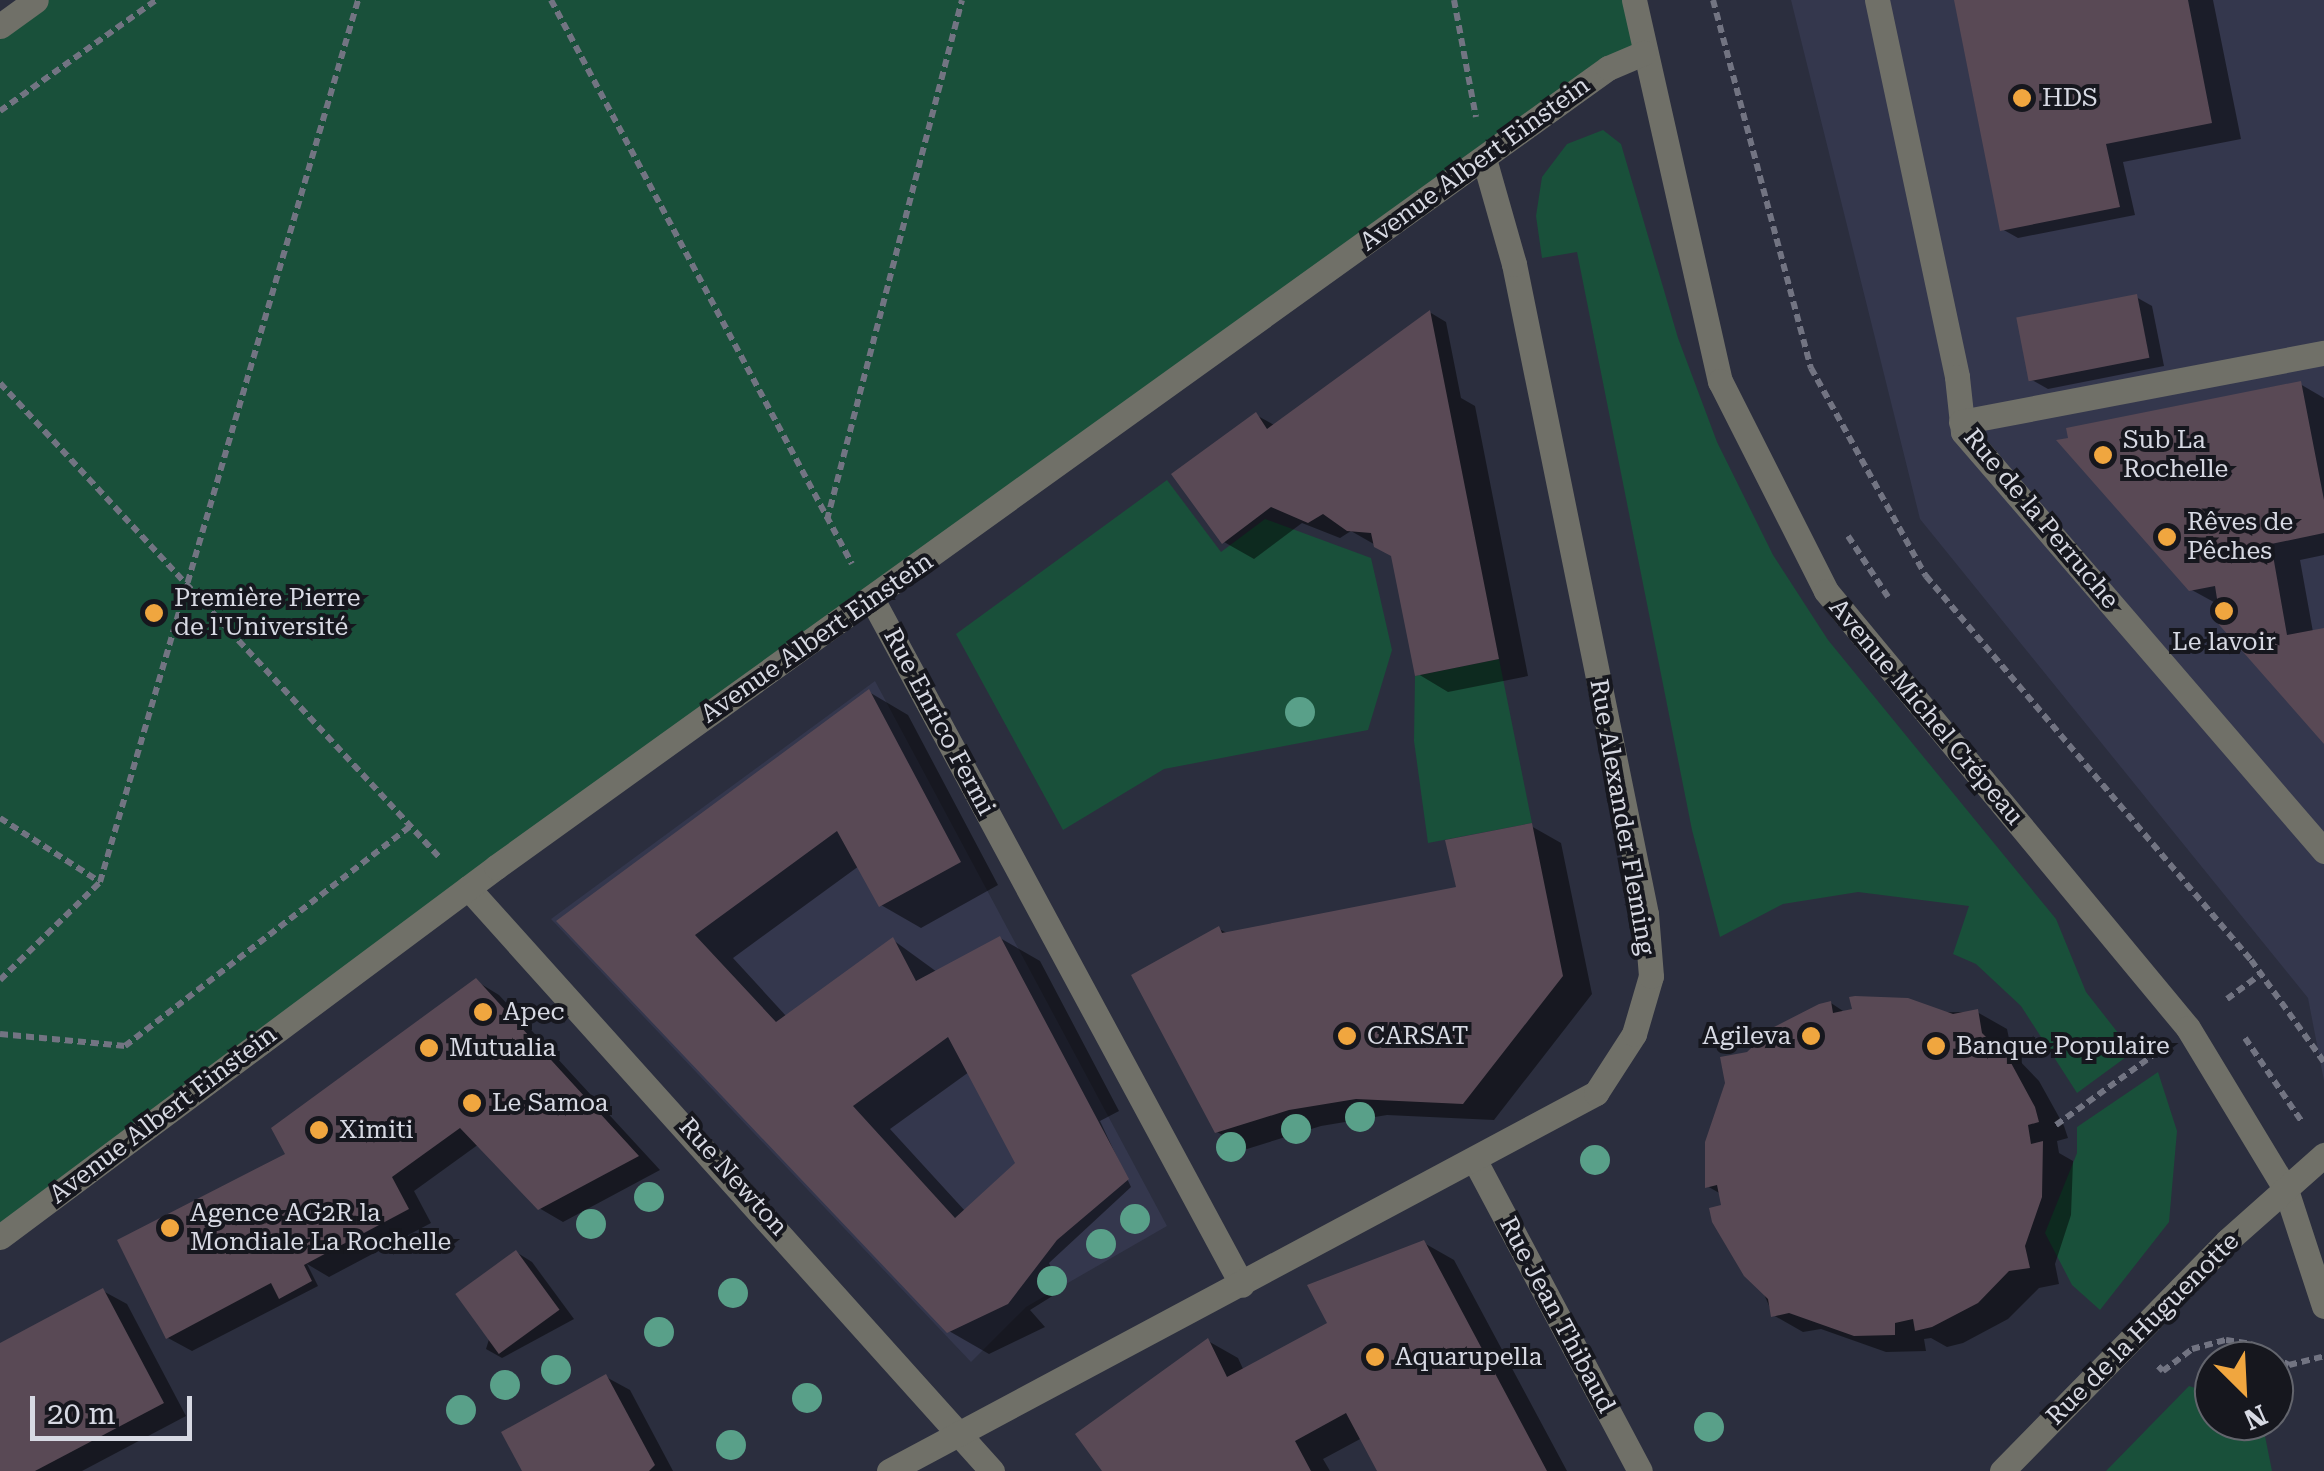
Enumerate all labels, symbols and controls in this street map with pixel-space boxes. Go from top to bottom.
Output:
street label: Avenue Albert Einstein [1354,71,1596,257]
place label: HDS [2042,83,2098,113]
marker: HDS [2011,87,2033,109]
street label: Rue de la Perruche [1957,423,2125,615]
place label: Sub La Rochelle [2123,426,2228,485]
marker: Sub La Rochelle [2092,444,2114,466]
place label: Rêves de Pêches [2187,508,2293,567]
marker: Rêves de Pêches [2156,526,2178,548]
street label: Avenue Albert Einstein [695,546,939,730]
place label: Première Pierre de l'Université [174,584,360,643]
street label: Avenue Michel Crépeau [1823,593,2029,831]
marker: Le lavoir [2213,600,2235,622]
marker: Première Pierre de l'Université [143,602,165,624]
street label: Rue Enrico Fermi [877,623,1001,821]
place label: Le lavoir [2172,627,2276,657]
street label: Rue Alexander Fleming [1583,677,1661,957]
place label: Apec [503,997,565,1027]
marker: Apec [472,1001,494,1023]
street label: Avenue Albert Einstein [44,1020,282,1210]
place label: CARSAT [1367,1021,1468,1051]
place label: Agileva [1702,1021,1791,1051]
marker: CARSAT [1336,1025,1358,1047]
marker: Agileva [1800,1025,1822,1047]
place label: Banque Populaire [1956,1031,2170,1061]
place label: Mutualia [449,1033,556,1063]
marker: Banque Populaire [1925,1035,1947,1057]
marker: Mutualia [418,1037,440,1059]
place label: Le Samoa [492,1088,608,1118]
marker: Le Samoa [461,1092,483,1114]
street label: Rue Newton [672,1112,794,1242]
place label: Ximiti [339,1115,414,1145]
marker: Ximiti [308,1119,330,1141]
place label: Agence AG2R la Mondiale La Rochelle [190,1199,451,1258]
street label: Rue Jean Thibaud [1493,1212,1621,1418]
marker: Agence AG2R la Mondiale La Rochelle [159,1217,181,1239]
street label: Rue de la Huguenotte [2041,1227,2245,1431]
north arrow [2194,1341,2294,1441]
place label: Aquarupella [1395,1342,1542,1372]
marker: Aquarupella [1364,1346,1386,1368]
scale bar [35,1376,198,1438]
text: 20 m [47,1396,116,1431]
text: N [2239,1398,2272,1436]

